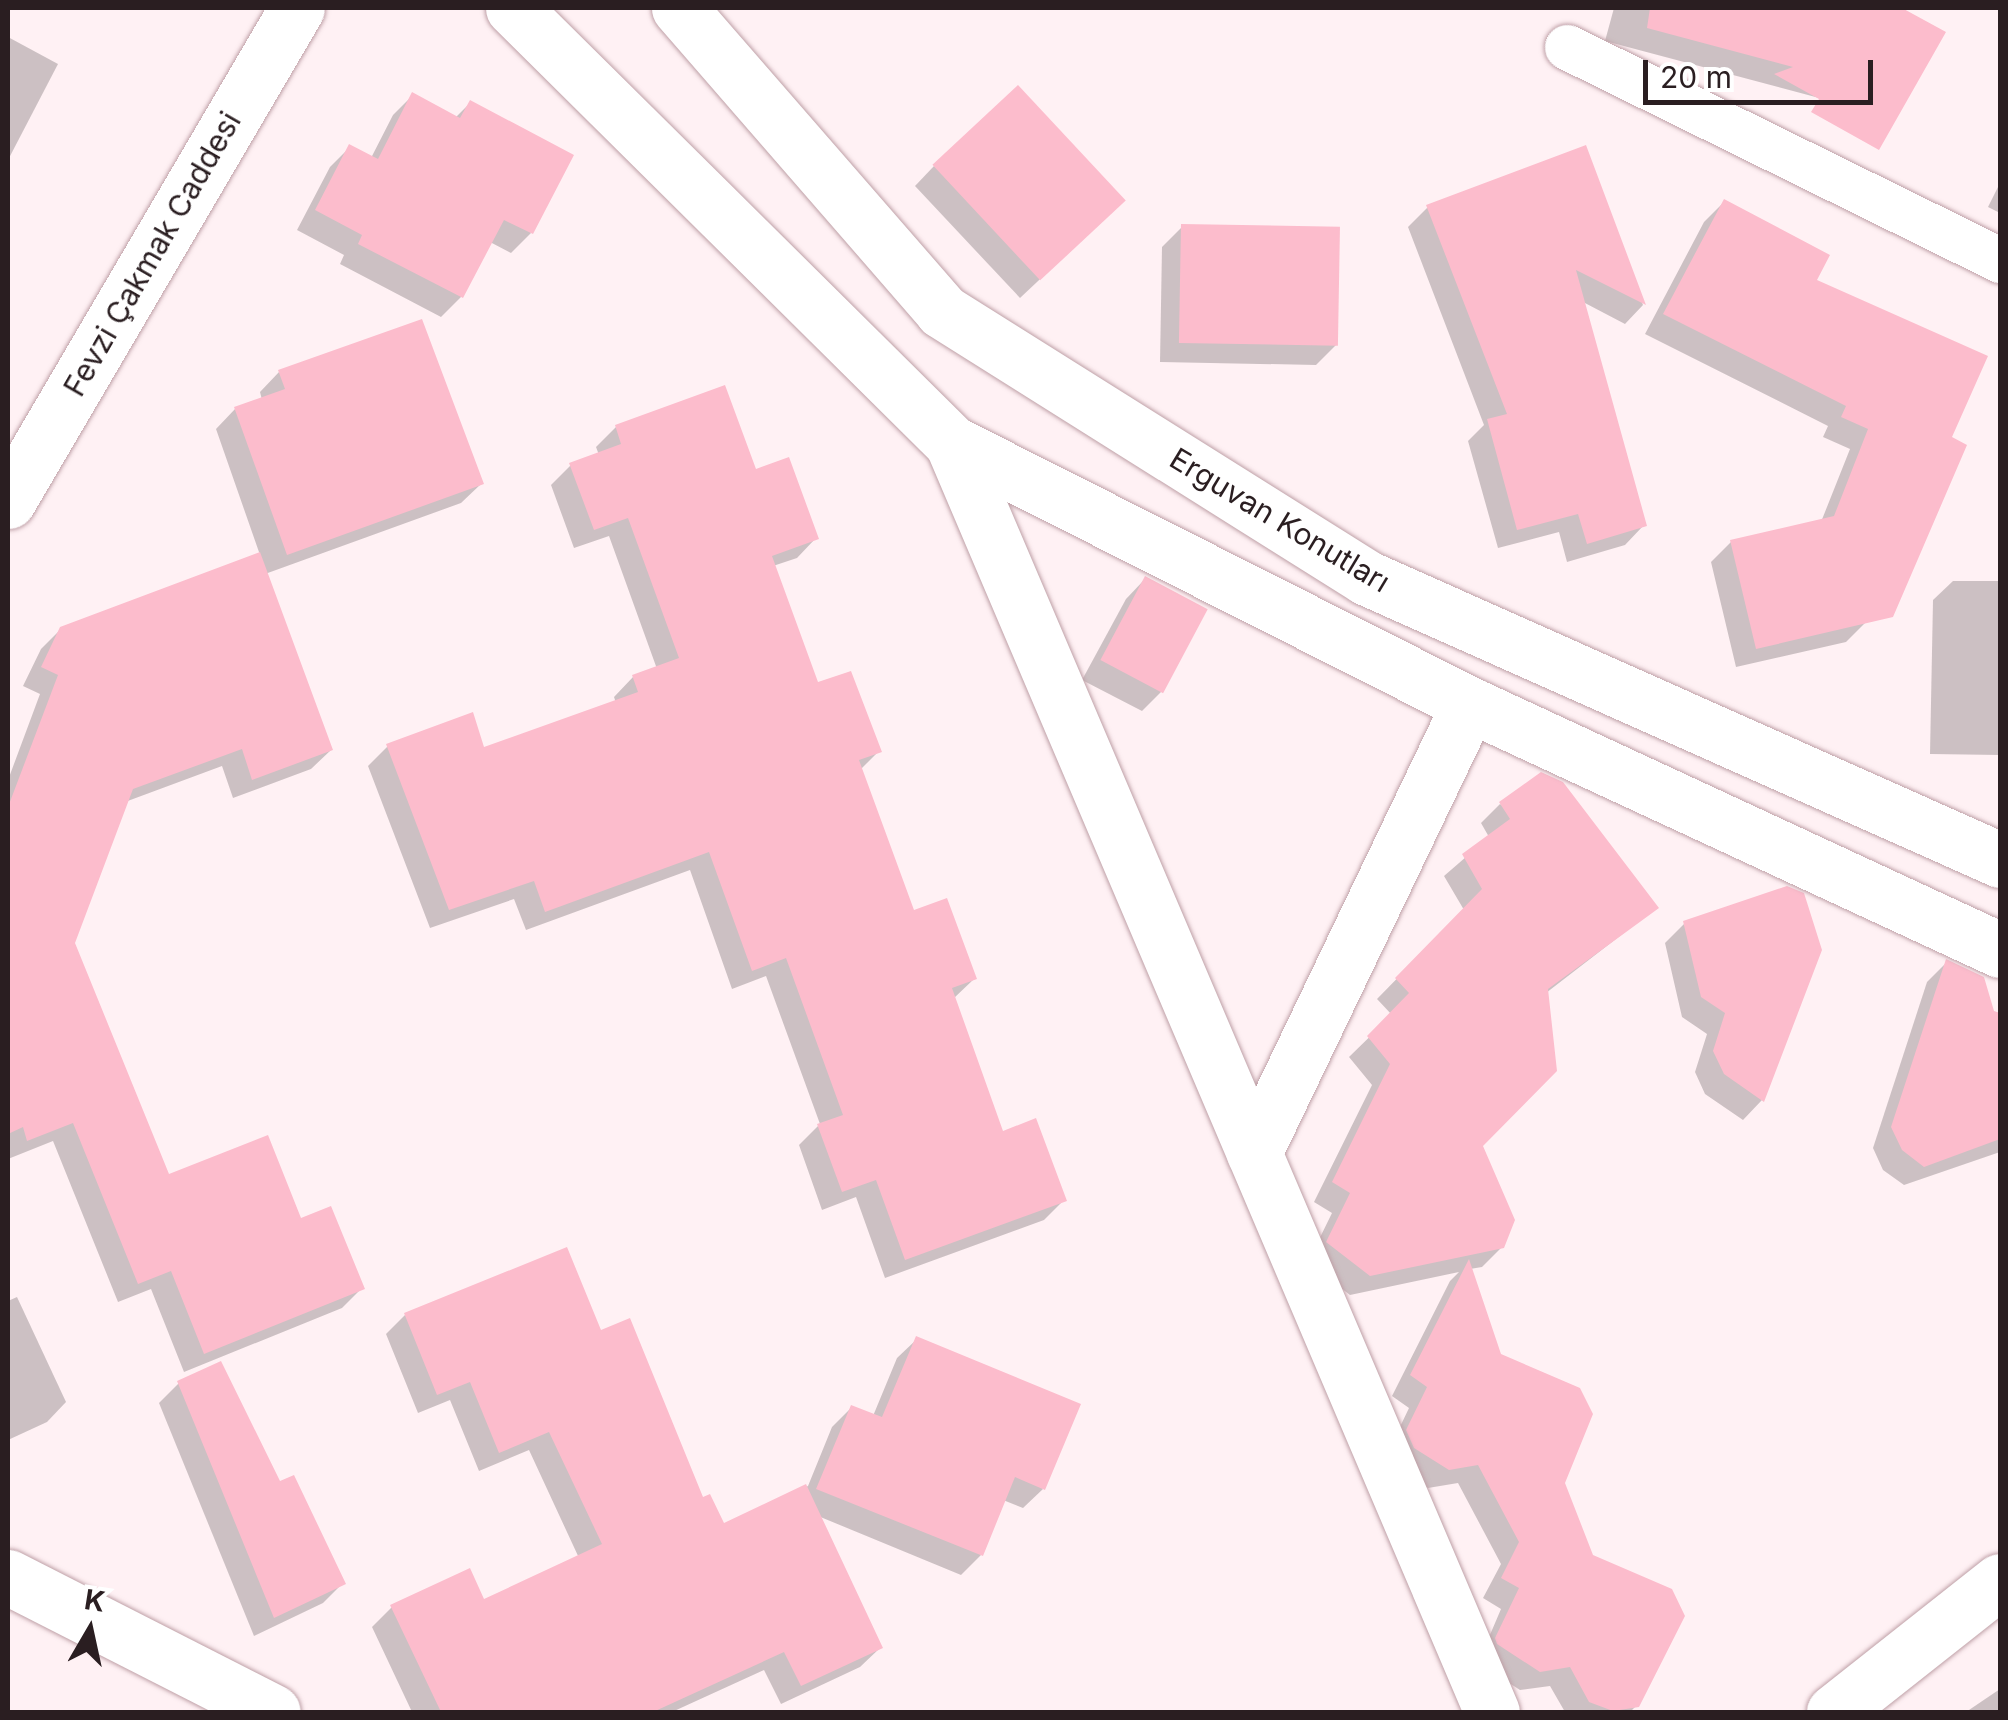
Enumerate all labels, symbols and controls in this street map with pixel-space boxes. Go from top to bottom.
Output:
scale bar [1648,40,1878,102]
text: 20 m [1660,59,1732,95]
street label: Fevzi Çakmak Caddesi [56,106,248,402]
street label: Erguvan Konutları [1164,440,1396,600]
north arrow [40,1580,140,1680]
text: K [82,1582,107,1619]

